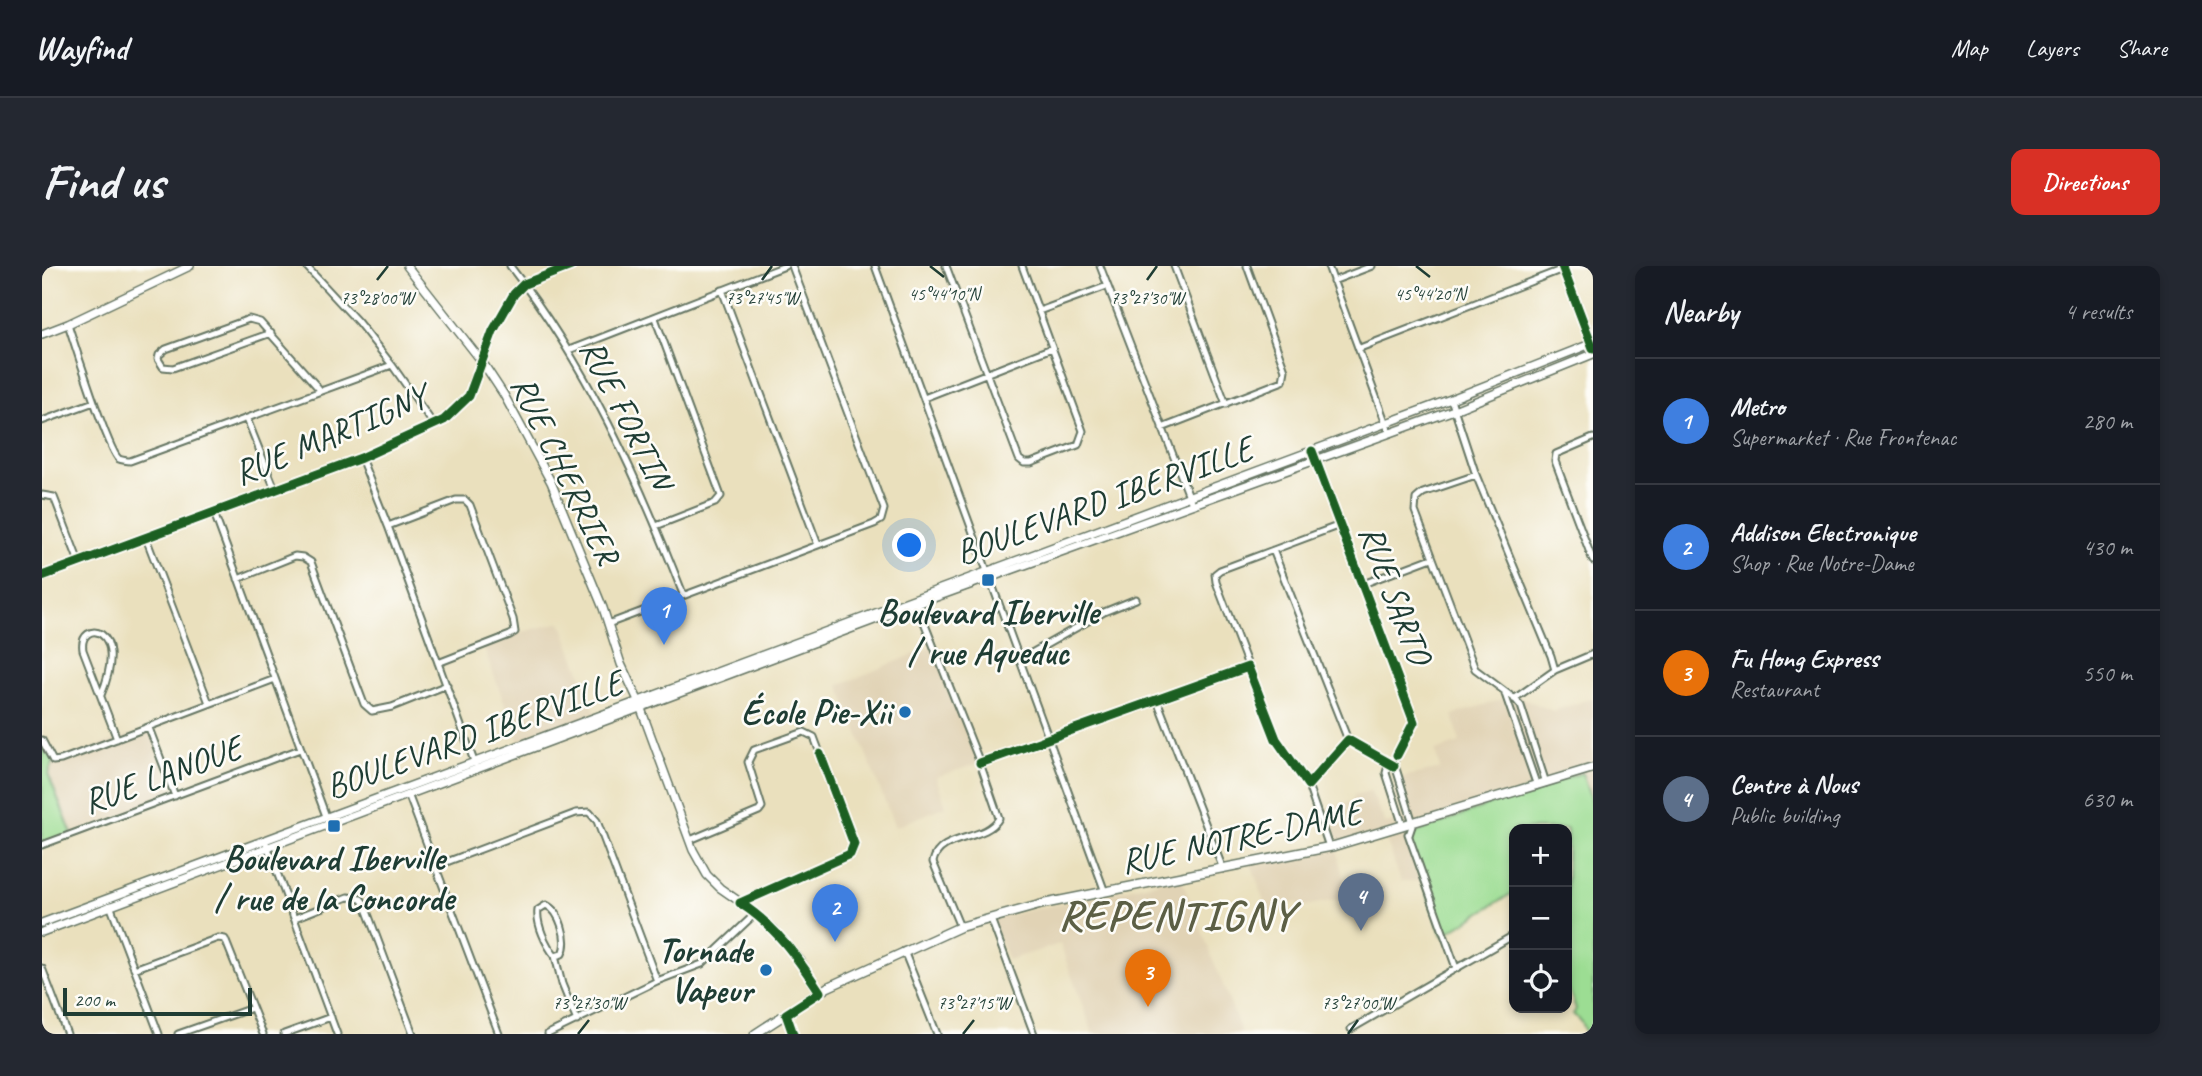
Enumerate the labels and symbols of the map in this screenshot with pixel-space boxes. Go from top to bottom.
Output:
text: 45°44'10"N [909,283,983,305]
text: 45°44'20"N [1395,283,1469,305]
text: 73°28'00"W [340,287,417,309]
text: 73°27'45"W [725,287,802,309]
text: 73°27'30"W [1110,287,1187,309]
street label: RUE FORTIN [570,331,686,502]
street label: RUE CHERRIER [500,368,632,574]
street label: RUE MARTIGNY [227,371,439,495]
street label: BOULEVARD IBERVILLE [949,424,1263,575]
street label: RUE SARTO [1349,518,1444,673]
your location [892,528,926,562]
marker: Boulevard Iberville / rue Aqueduc [980,572,996,588]
pin: 1 [641,587,687,645]
place label: Boulevard Iberville / rue Aqueduc [878,590,1102,675]
street label: BOULEVARD IBERVILLE [319,658,633,809]
place label: École Pie-Xii [741,690,895,735]
marker: École Pie-Xii [897,704,913,720]
street label: RUE LANOUE [77,723,252,824]
street label: RUE NOTRE-DAME [1117,788,1370,884]
marker: Boulevard Iberville / rue de la Concorde [326,818,342,834]
place label: Boulevard Iberville / rue de la Concorde [214,836,457,921]
pin: 4 [1338,873,1384,931]
pin: 2 [812,884,858,942]
district label: REPENTIGNY [1059,889,1302,942]
place label: Tornade Vapeur [658,928,755,1013]
pin: 3 [1125,949,1171,1007]
marker: Tornade Vapeur [758,962,774,978]
scale bar [63,985,252,1017]
text: 73°27'30"W [552,992,629,1014]
text: 73°27'15"W [937,992,1014,1014]
text: 73°27'00"W [1321,992,1398,1014]

